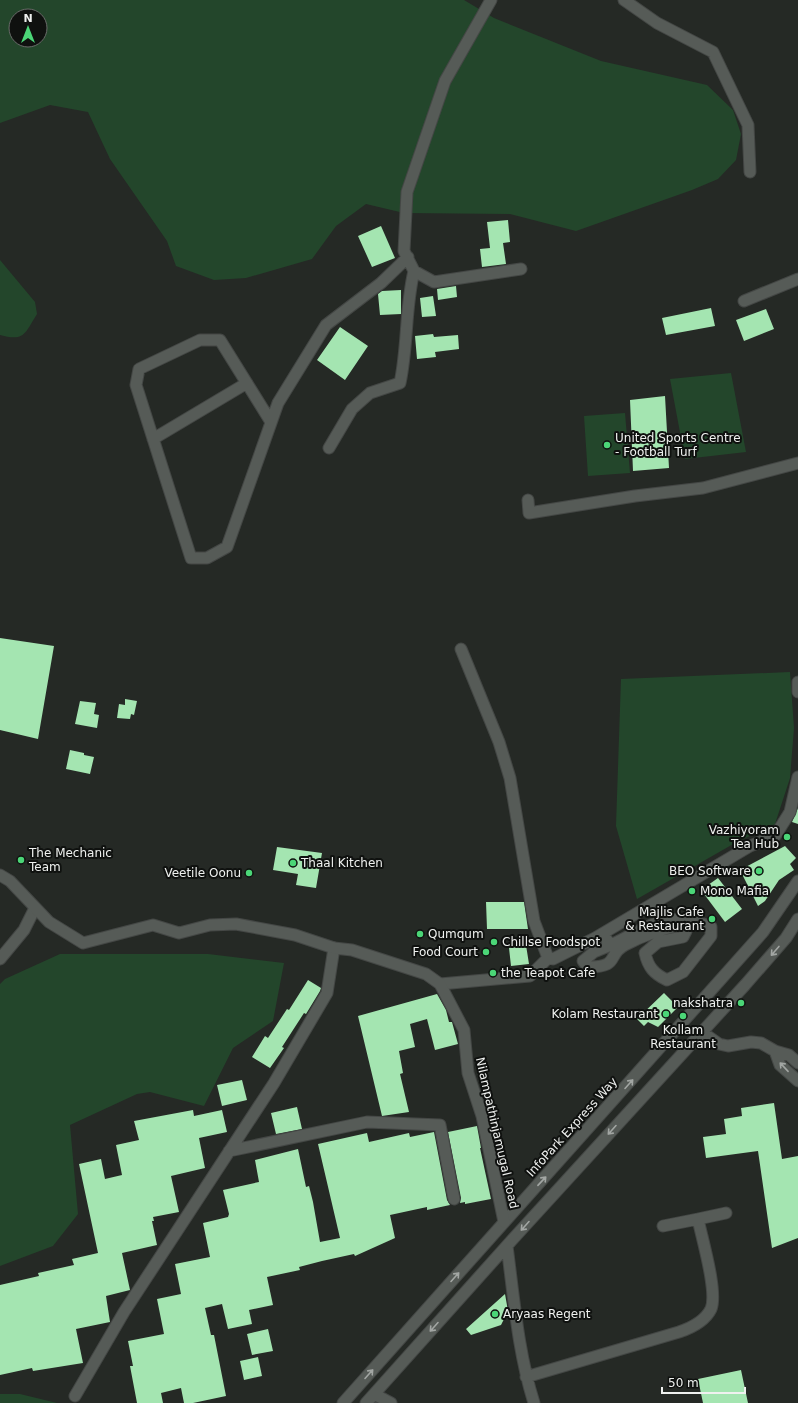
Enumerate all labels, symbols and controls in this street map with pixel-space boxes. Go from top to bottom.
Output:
north arrow [8,8,48,48]
text: N [23,12,33,25]
place label: United Sports Centre - Football Turf [615,431,741,459]
marker: United Sports Centre - Football Turf [602,440,612,450]
place label: Vazhiyoram Tea Hub [709,823,779,851]
marker: Vazhiyoram Tea Hub [782,832,792,842]
place label: The Mechanic Team [28,846,112,874]
marker: The Mechanic Team [16,855,26,865]
place label: Thaal Kitchen [300,856,383,870]
marker: Thaal Kitchen [288,858,298,868]
place label: BEO Software [669,864,751,878]
place label: Veetile Oonu [164,866,241,880]
marker: BEO Software [754,866,764,876]
marker: Veetile Oonu [244,868,254,878]
place label: Mono Mafia [700,884,769,898]
marker: Mono Mafia [687,886,697,896]
place label: Majlis Cafe & Restaurant [625,905,704,933]
marker: Majlis Cafe & Restaurant [707,914,717,924]
place label: Qumqum [428,927,484,941]
marker: Qumqum [415,929,425,939]
place label: Chillse Foodspot [502,935,600,949]
marker: Chillse Foodspot [489,937,499,947]
place label: Food Court [412,945,478,959]
one-way arrow [770,946,780,956]
marker: Food Court [481,947,491,957]
place label: the Teapot Cafe [501,966,595,980]
marker: the Teapot Cafe [488,968,498,978]
place label: nakshatra [673,996,733,1010]
marker: nakshatra [736,998,746,1008]
place label: Kolam Restaurant [552,1007,658,1021]
marker: Kolam Restaurant [661,1009,671,1019]
marker: Kollam Restaurant [678,1011,688,1021]
place label: Kollam Restaurant [650,1023,716,1051]
street label: Nilampathinjamugal Road [473,1056,521,1210]
one-way arrow [779,1062,789,1072]
street label: InfoPark Express Way [524,1074,620,1180]
one-way arrow [624,1079,633,1089]
one-way arrow [608,1125,617,1135]
one-way arrow [538,1176,547,1186]
one-way arrow [520,1221,529,1231]
one-way arrow [450,1272,460,1282]
place label: Aryaas Regent [503,1307,591,1321]
marker: Aryaas Regent [490,1309,500,1319]
one-way arrow [429,1322,439,1332]
one-way arrow [364,1369,373,1379]
scale bar [662,1369,745,1395]
text: 50 m [668,1376,699,1390]

